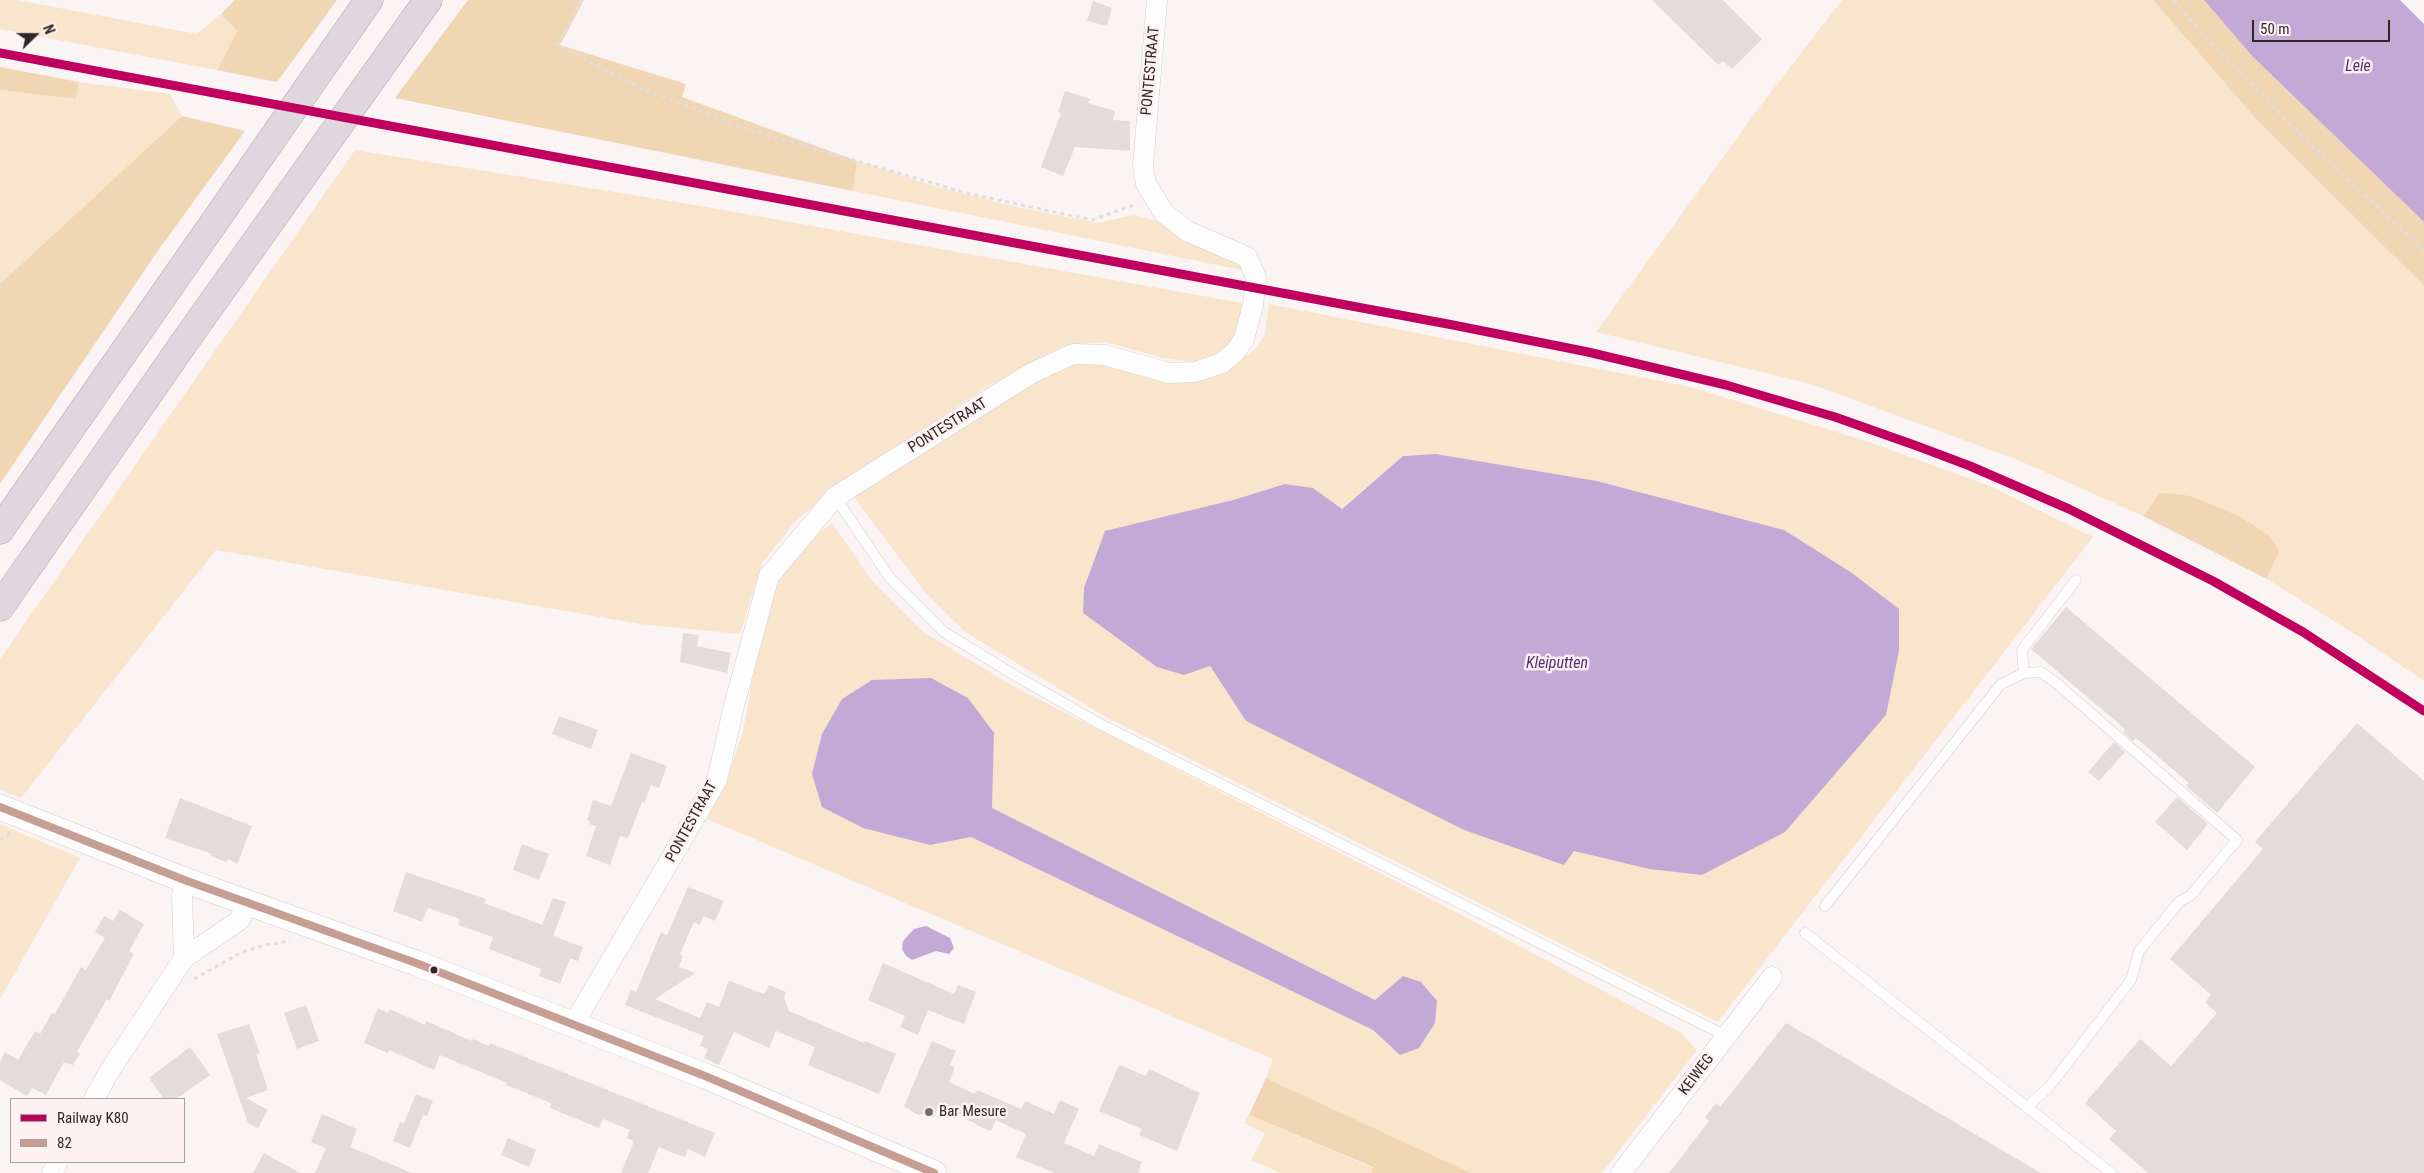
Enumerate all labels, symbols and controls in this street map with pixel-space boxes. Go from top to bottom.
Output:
north arrow [10,10,60,60]
scale bar [2254,10,2392,42]
text: 50 m [2260,20,2290,38]
text: N [40,22,58,36]
street label: PONTESTRAAT [1138,26,1164,116]
water label: Leie [2345,57,2371,77]
street label: PONTESTRAAT [905,395,991,457]
water label: Kleiputten [1526,654,1588,674]
street label: PONTESTRAAT [662,779,722,865]
unlabelled marker [429,965,439,975]
street label: KEIWEG [1676,1051,1718,1099]
legend [10,1098,185,1163]
place label: Bar Mesure [939,1103,1006,1121]
marker: Bar Mesure [923,1106,935,1118]
text: Railway K80 [57,1109,129,1127]
text: 82 [57,1134,72,1152]

